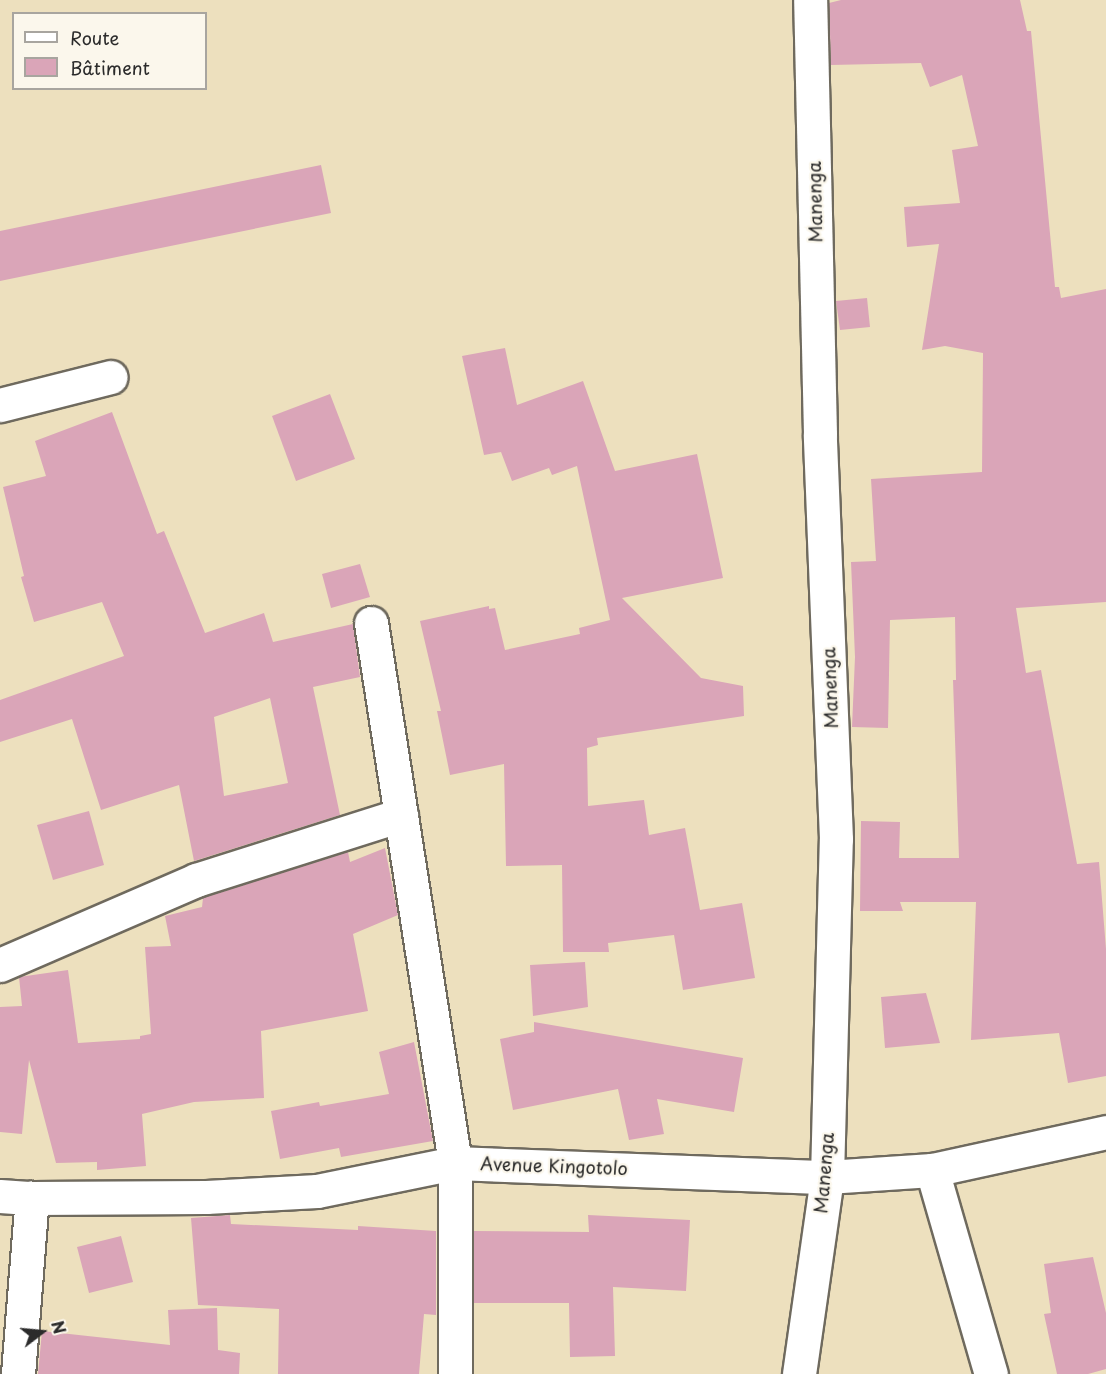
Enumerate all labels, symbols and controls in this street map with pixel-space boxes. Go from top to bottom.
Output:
legend [12,12,207,90]
text: Route [70,24,119,51]
text: Bâtiment [70,54,150,81]
street label: Manenga [803,161,827,243]
street label: Manenga [818,647,842,729]
street label: Manenga [810,1132,838,1214]
street label: Avenue Kingotolo [480,1153,628,1179]
north arrow [12,1302,72,1362]
text: N [46,1318,73,1336]

